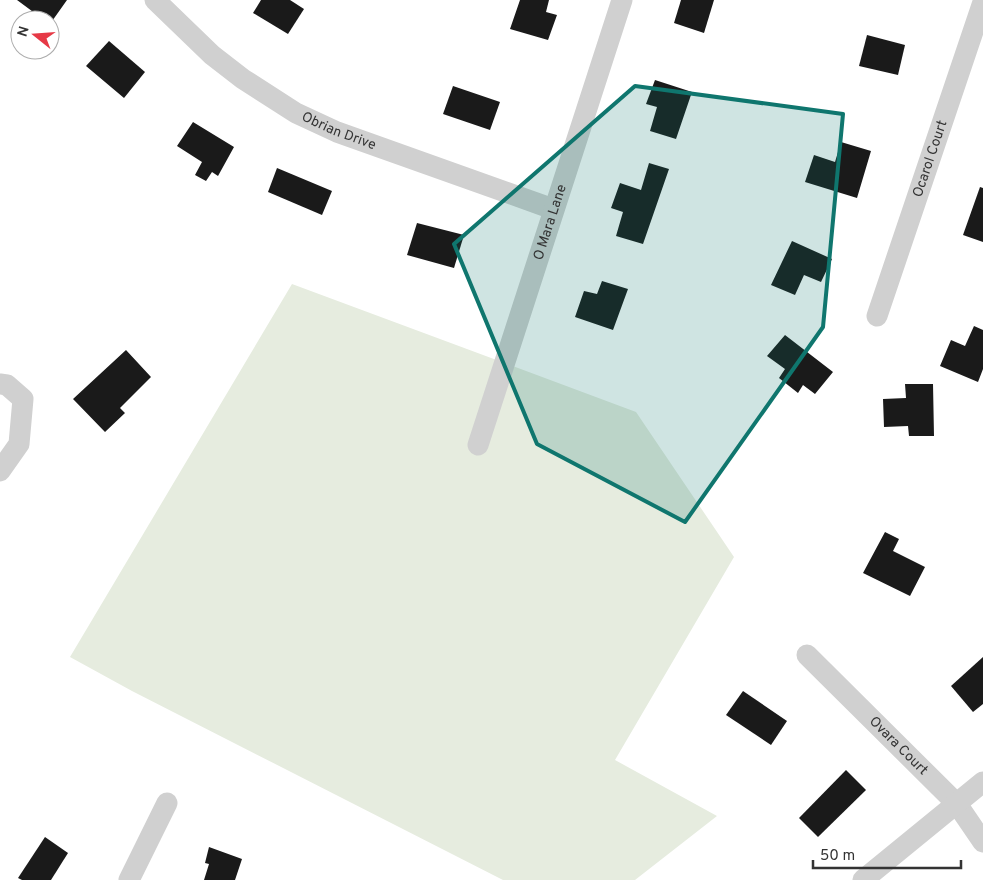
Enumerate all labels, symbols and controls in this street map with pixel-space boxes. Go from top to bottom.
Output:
north arrow [10,10,60,60]
text: N [14,24,34,39]
street label: Obrian Drive [299,108,378,154]
street label: Ocarol Court [909,118,951,199]
street label: O Mara Lane [530,182,570,262]
street label: Ovara Court [865,713,932,779]
scale bar [813,838,960,870]
text: 50 m [820,847,855,866]

